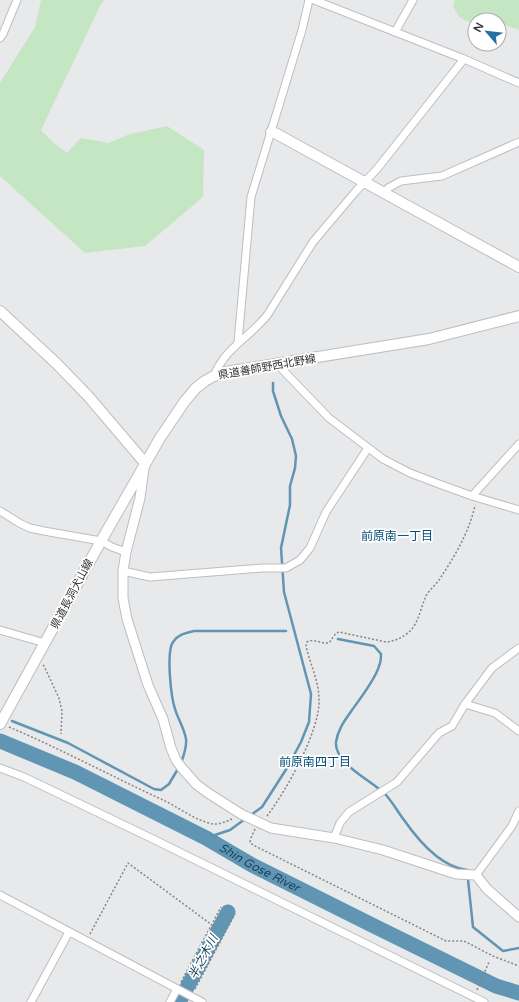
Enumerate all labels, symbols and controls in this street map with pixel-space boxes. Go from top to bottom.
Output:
north arrow [467,12,507,52]
text: N [471,21,486,34]
street label: 県道善師野西北野線 [217,352,317,382]
district label: 前原南一丁目 [361,529,433,543]
street label: 県道長洞犬山線 [48,557,96,631]
district label: 前原南四丁目 [279,755,351,769]
water label: Shin Gose River [217,840,303,895]
water label: 半之木川 [186,931,221,981]

